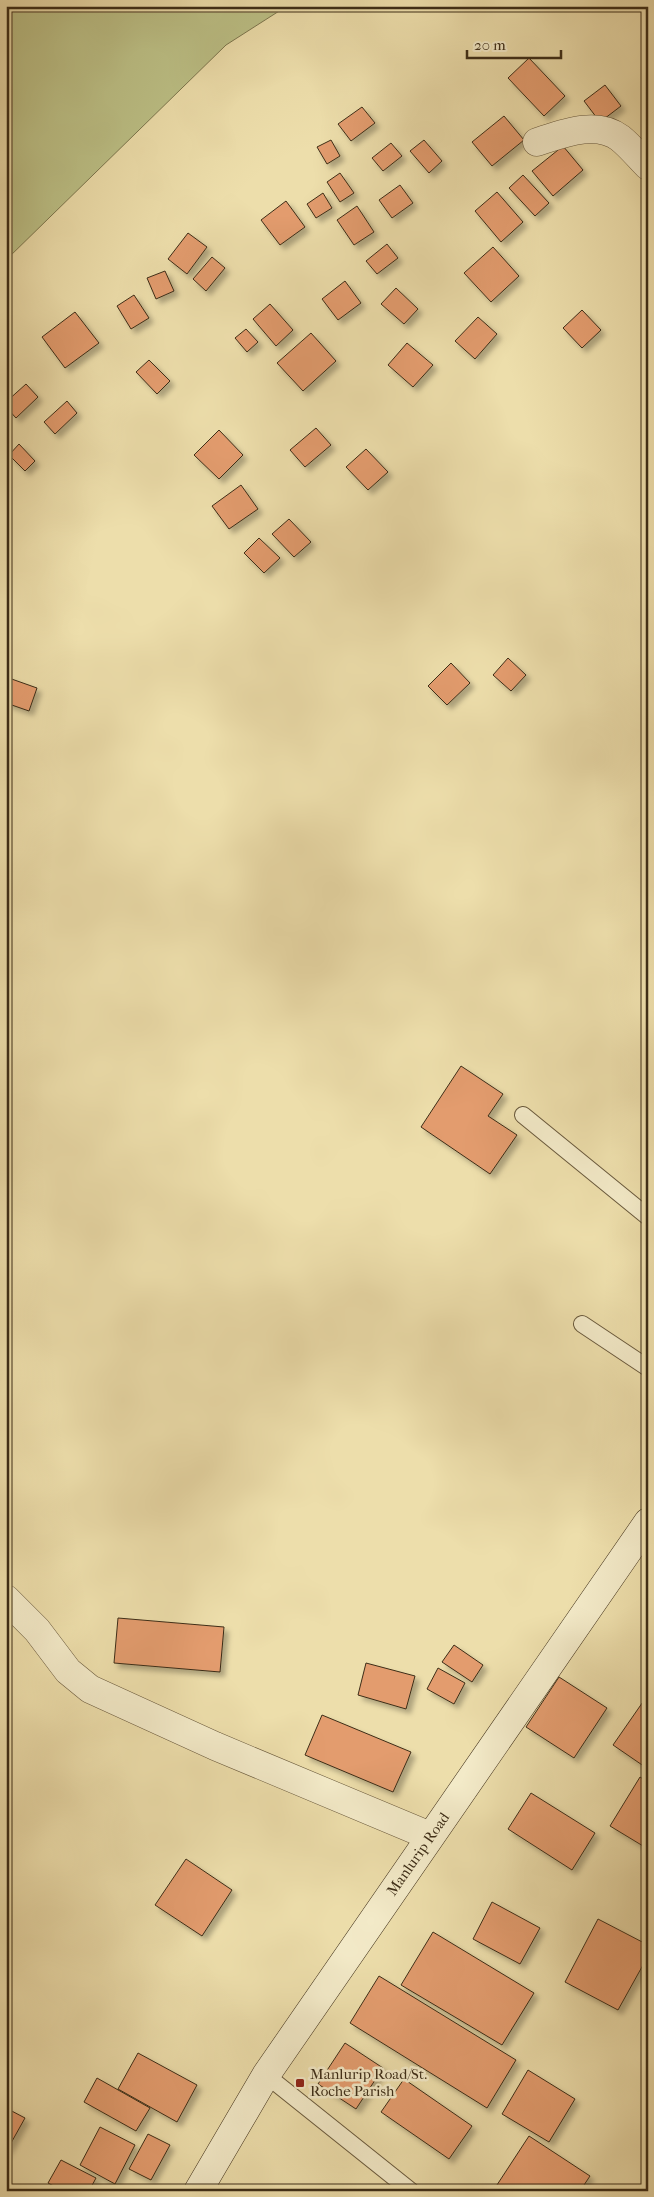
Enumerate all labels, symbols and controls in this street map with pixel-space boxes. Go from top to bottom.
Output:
scale bar [467,28,560,60]
text: 20 m [474,36,506,54]
street label: Manlurip Road [383,1808,454,1899]
place label: Manlurip Road/St. Roche Parish [310,2065,427,2100]
marker: Manlurip Road/St. Roche Parish [294,2077,306,2089]

